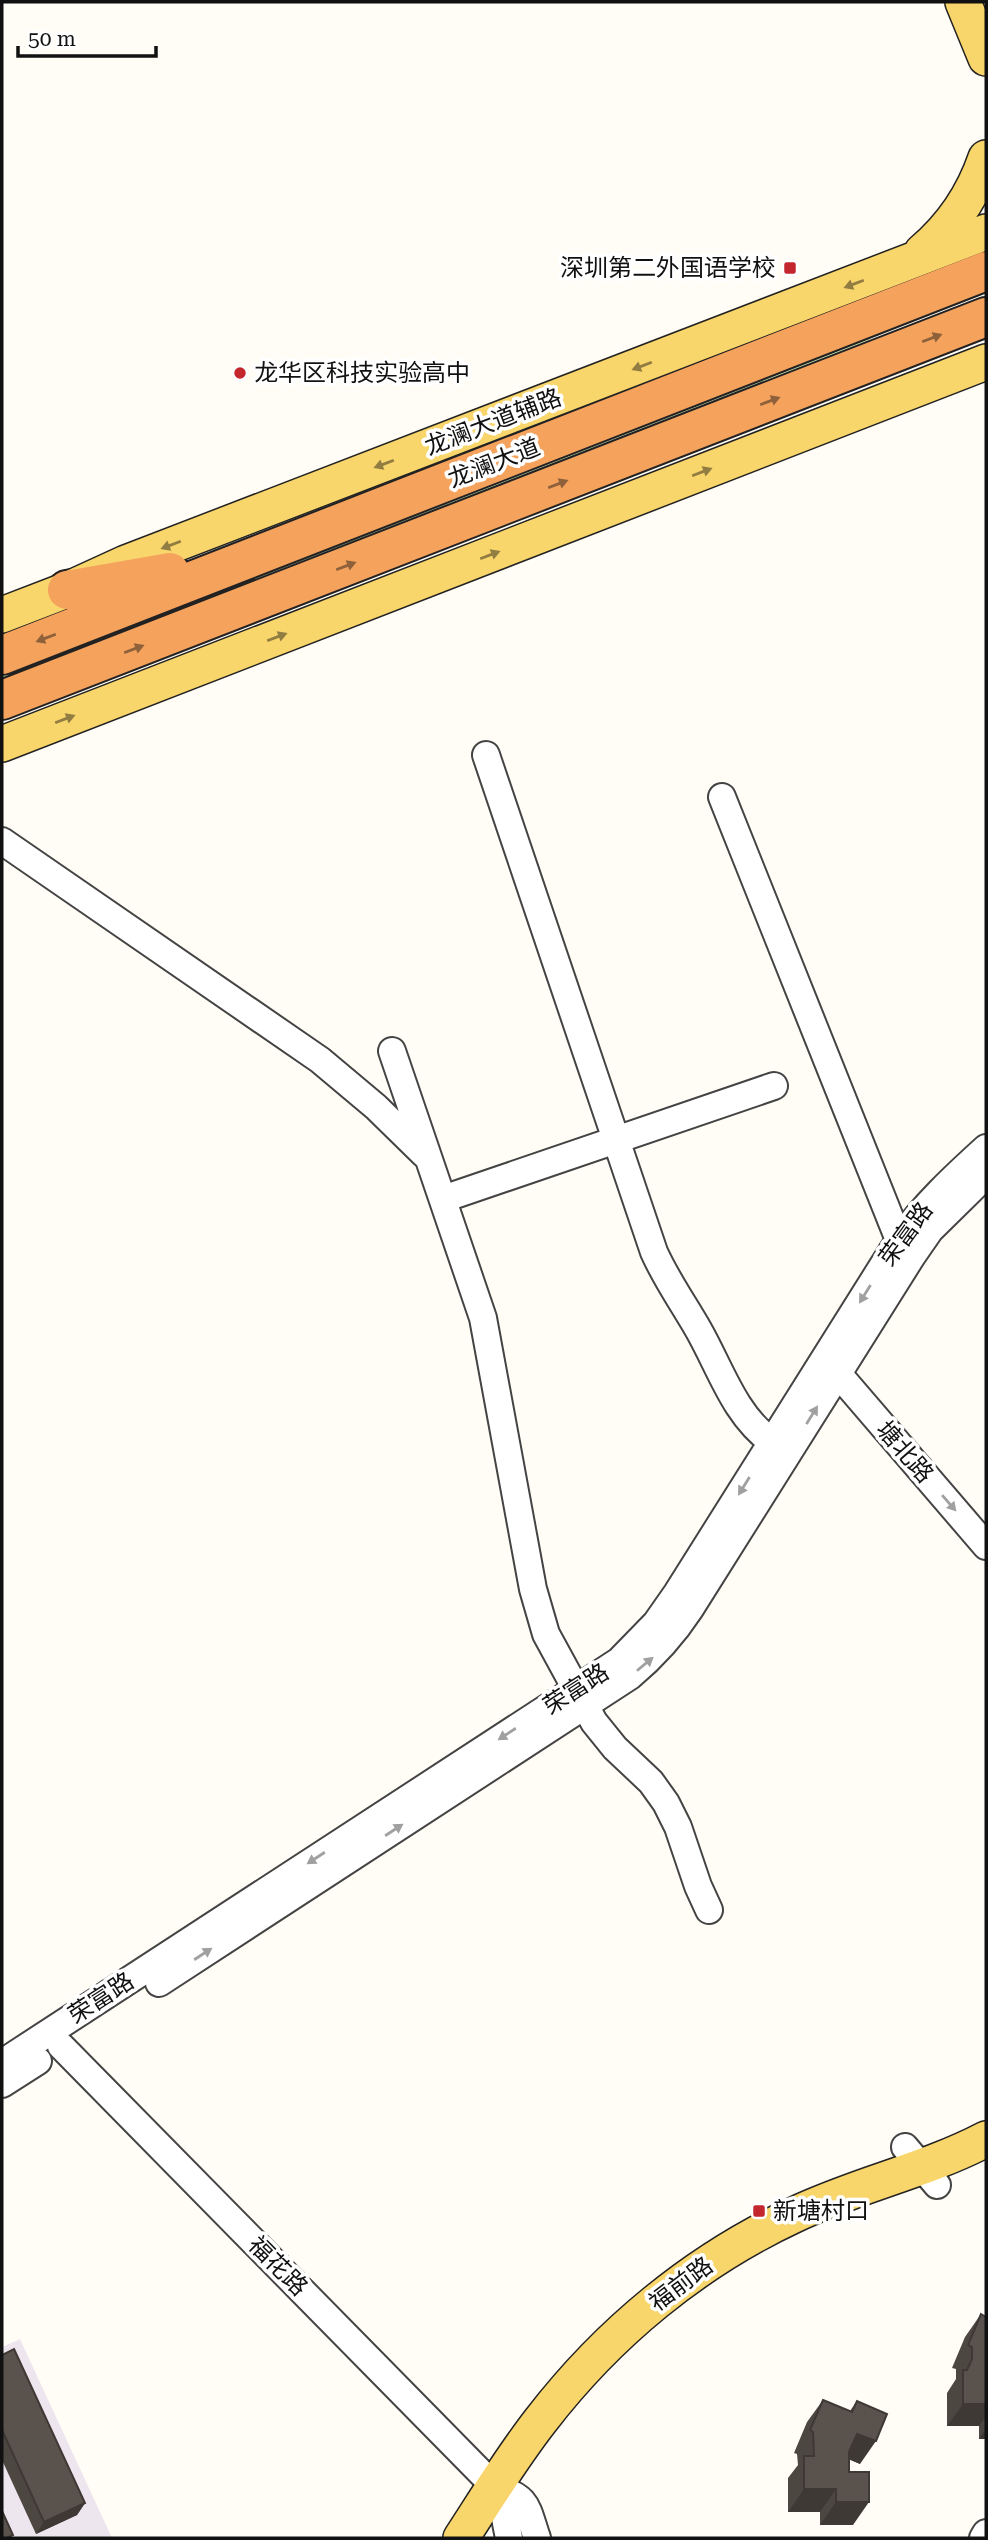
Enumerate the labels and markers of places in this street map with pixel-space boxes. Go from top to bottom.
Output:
place label: 深圳第二外国语学校 [560,254,776,282]
marker: 深圳第二外国语学校 [782,260,798,276]
place label: 龙华区科技实验高中 [254,359,470,387]
marker: 龙华区科技实验高中 [232,365,248,381]
place label: 新塘村口 [773,2197,869,2225]
marker: 新塘村口 [751,2203,767,2219]

